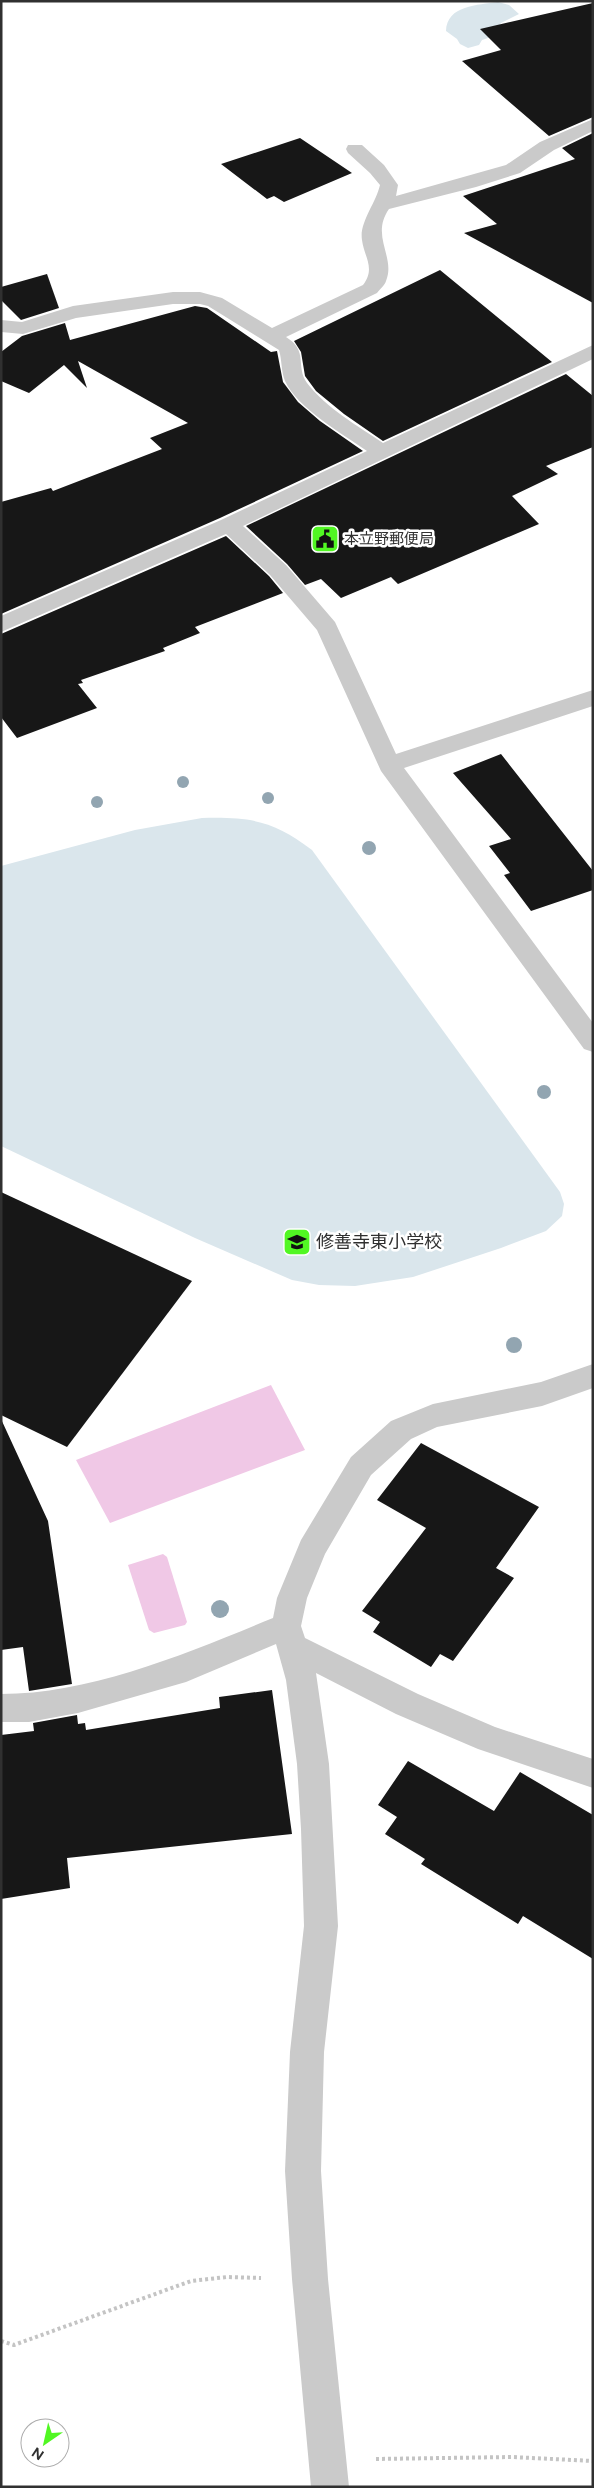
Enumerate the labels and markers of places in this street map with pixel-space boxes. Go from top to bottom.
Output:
public building icon: 本立野郵便局 [310,524,340,554]
place label: 本立野郵便局 [344,530,434,548]
school or university icon: 修善寺東小学校 [282,1227,312,1257]
place label: 修善寺東小学校 [316,1231,442,1253]

